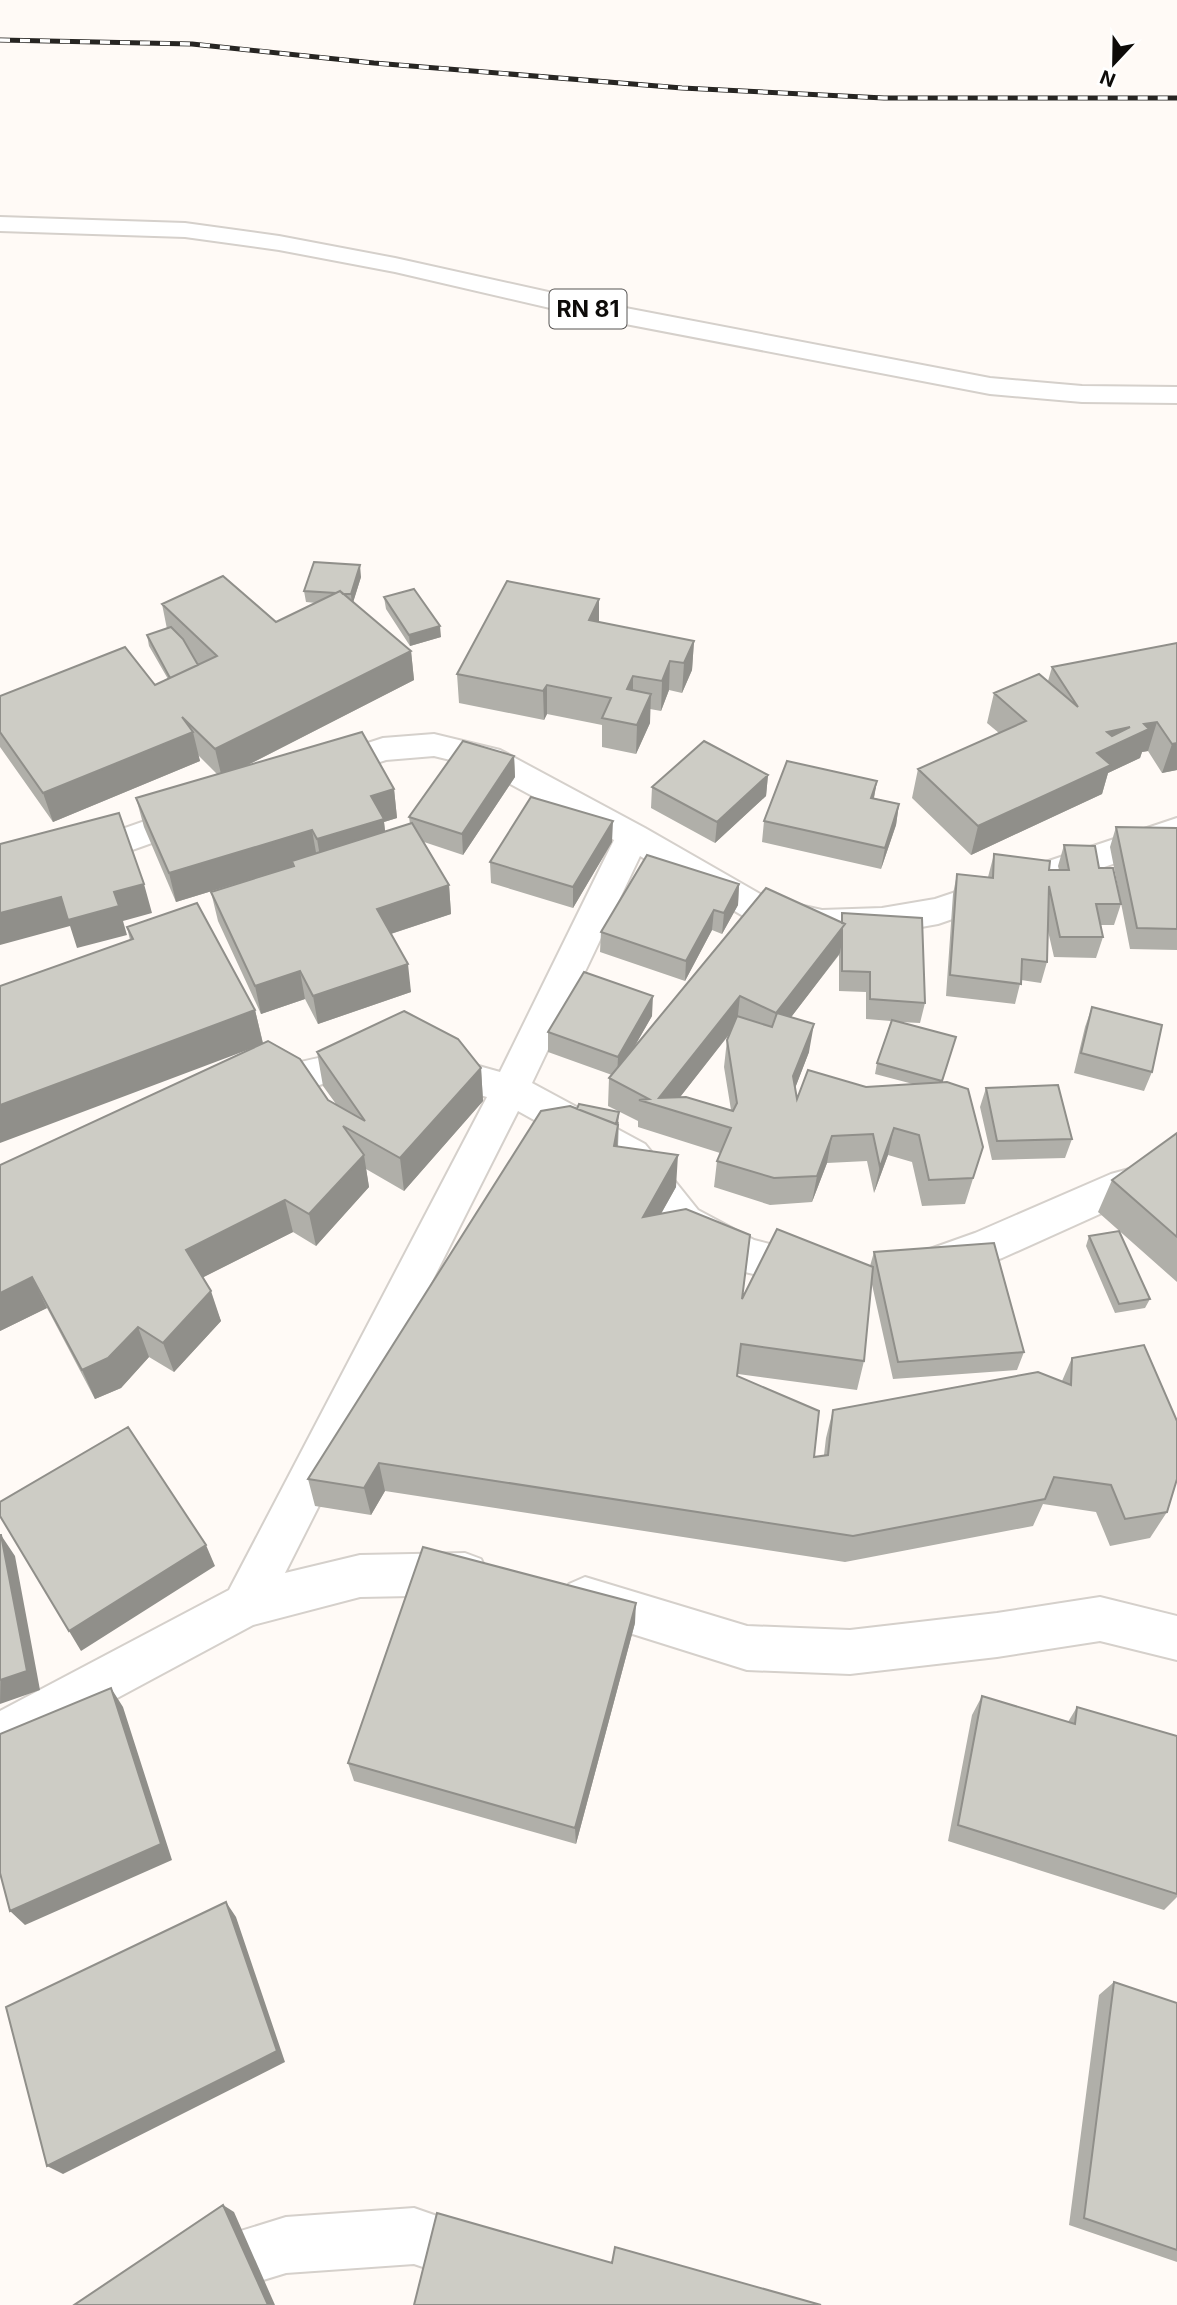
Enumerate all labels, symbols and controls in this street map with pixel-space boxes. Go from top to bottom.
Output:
north arrow [1079,28,1149,98]
text: N [1097,65,1119,92]
road number: RN 81 [550,290,626,328]

